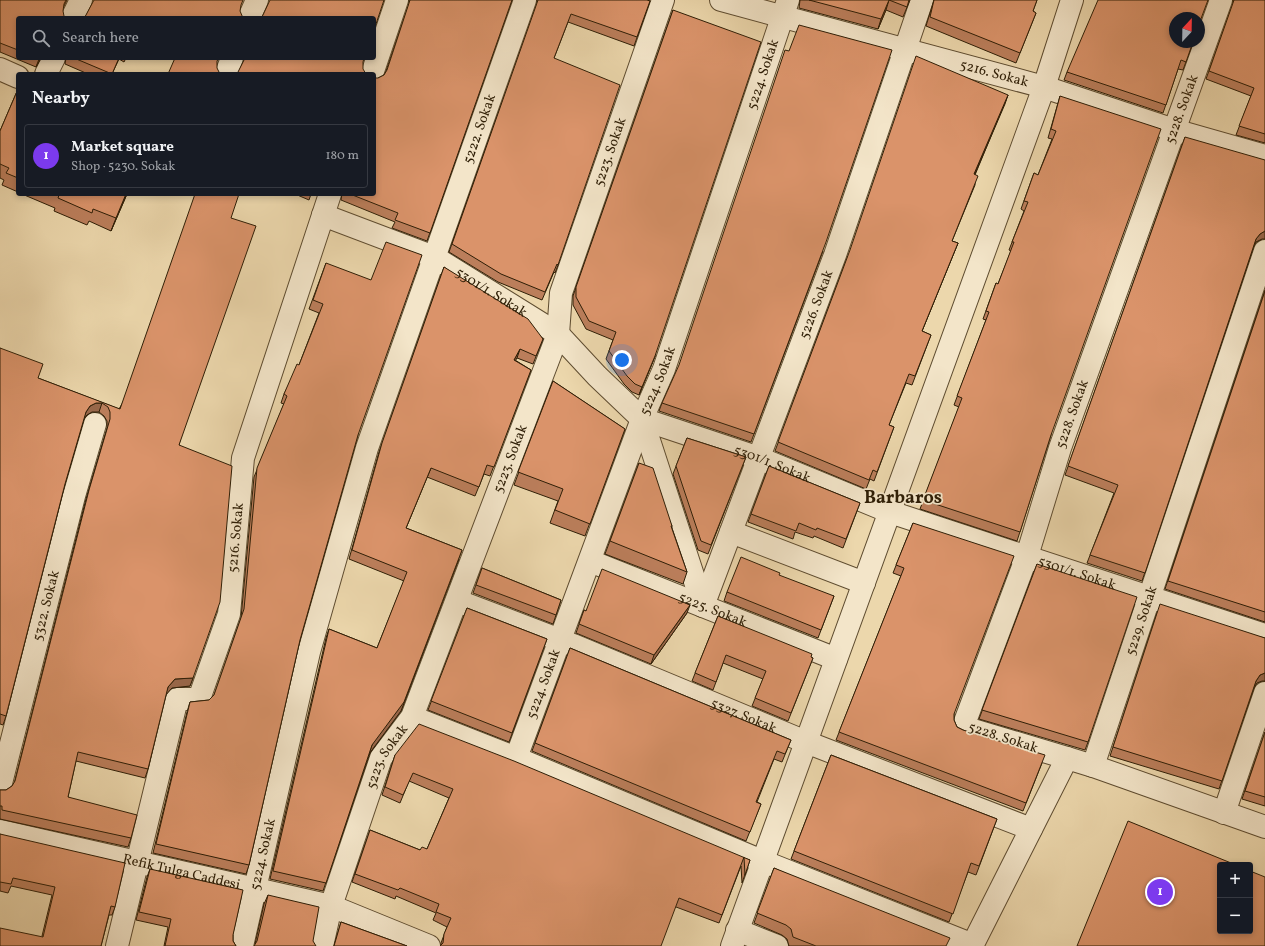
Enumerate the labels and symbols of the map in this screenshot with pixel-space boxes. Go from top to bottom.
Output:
north arrow [1169,12,1205,48]
street label: 5224. Sokak [742,36,784,112]
street label: 5216. Sokak [958,55,1031,92]
street label: 5228. Sokak [1161,72,1203,147]
street label: 5222. Sokak [458,91,501,166]
street label: 5223. Sokak [589,114,631,189]
street label: 5301/1. Sokak [452,263,531,322]
street label: 5226. Sokak [795,267,838,342]
street label: 5224. Sokak [635,344,681,418]
your location [612,350,632,370]
street label: 5228. Sokak [1051,377,1093,451]
street label: 5223. Sokak [489,421,532,496]
street label: 5301/1. Sokak [731,441,814,488]
district label: Barbaros [864,486,942,511]
street label: 5216. Sokak [223,501,248,573]
street label: 5301/1. Sokak [1035,552,1119,595]
street label: 5322. Sokak [28,568,64,643]
street label: 5229. Sokak [1121,583,1162,658]
street label: 5225. Sokak [676,588,750,632]
street label: 5224. Sokak [522,646,565,722]
street label: 5327. Sokak [708,694,780,738]
street label: 5228. Sokak [966,718,1041,758]
street label: 5223. Sokak [362,720,413,792]
street label: 5224. Sokak [245,816,280,892]
street label: Refik Tulga Caddesi [121,850,242,895]
pin: 1 [1147,877,1173,907]

